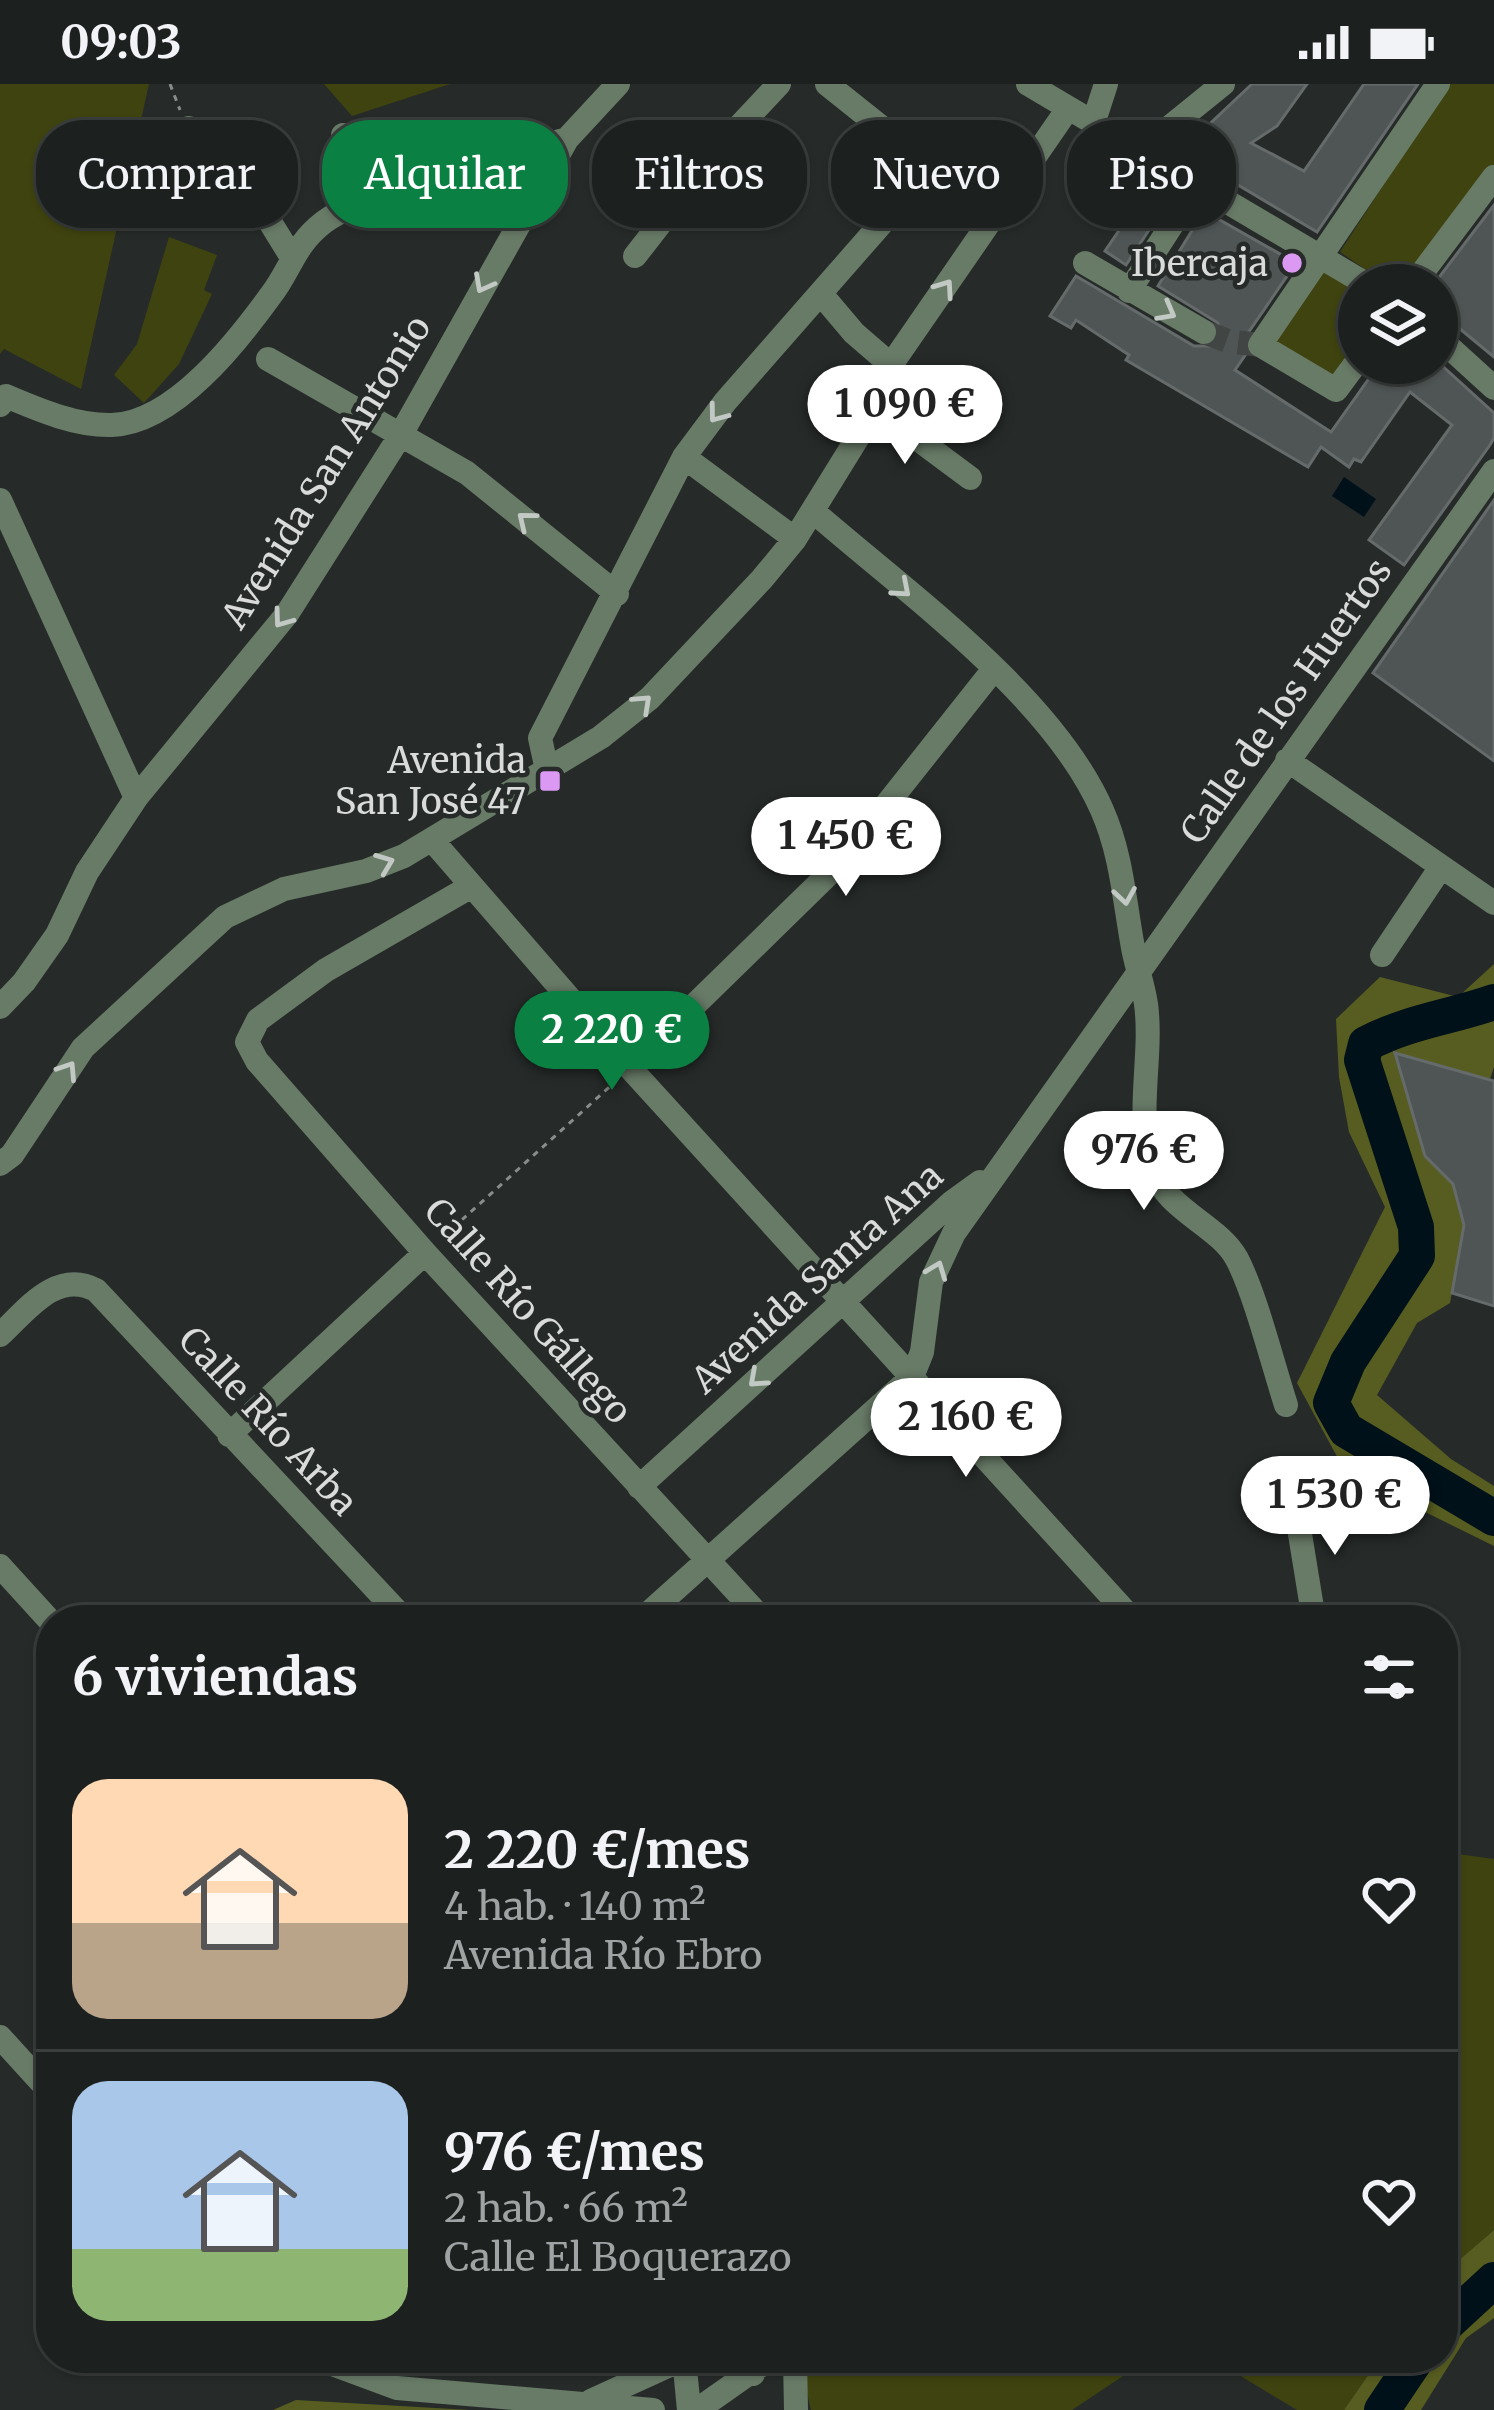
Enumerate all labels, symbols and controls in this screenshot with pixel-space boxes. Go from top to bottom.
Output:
text: 09:03 [60,14,182,70]
chip: Comprar [36,120,298,228]
chip: Alquilar [322,120,568,228]
chip: Filtros [592,120,807,228]
chip: Nuevo [831,120,1043,228]
chip: Piso [1067,120,1236,228]
place label: Ibercaja [1131,241,1268,286]
marker: Ibercaja [1279,250,1305,276]
map controls [1338,264,1458,384]
button: layers [1338,264,1458,384]
one-way arrow [474,272,497,293]
one-way arrow [931,279,953,301]
one-way arrow [1154,298,1175,321]
street label: Avenida San Antonio [211,307,441,638]
pin: 1 090 € [794,365,1016,467]
text: 1 090 € [834,379,976,428]
one-way arrow [710,400,731,422]
one-way arrow [518,512,540,534]
street label: Calle de los Huertos [1171,550,1401,852]
one-way arrow [889,575,910,596]
one-way arrow [275,606,297,627]
one-way arrow [629,696,650,717]
place label: Avenida San José 47 [335,738,526,824]
marker: Avenida San José 47 [537,768,563,794]
pin: 1 450 € [735,797,957,899]
text: 1 450 € [778,811,914,860]
one-way arrow [374,853,395,878]
one-way arrow [1112,886,1137,906]
pin: 2 220 € [501,991,723,1093]
text: 2 220 € [541,1005,683,1054]
one-way arrow [54,1061,76,1083]
pin: 976 € [1060,1111,1228,1213]
text: 976 € [1091,1125,1197,1174]
street label: Avenida Santa Ana [681,1153,952,1403]
street label: Calle Río Gállego [415,1189,641,1433]
one-way arrow [923,1261,947,1282]
street label: Calle Río Arba [169,1317,367,1525]
one-way arrow [750,1364,771,1386]
pin: 2 160 € [855,1378,1077,1480]
text: 2 160 € [898,1392,1034,1441]
pin: 1 530 € [1224,1456,1446,1558]
text: 1 530 € [1268,1470,1402,1519]
icon: filters [1356,1644,1422,1710]
text: 6 viviendas [72,1645,358,1709]
text: 2 220 €/mes [444,1818,750,1882]
icon: home [168,1827,312,1971]
icon: heart [1356,1866,1422,1932]
text: 4 hab. · 140 m² [444,1882,706,1931]
text: Avenida Río Ebro [444,1931,762,1980]
text: 976 €/mes [444,2120,705,2184]
icon: home [168,2129,312,2273]
icon: heart [1356,2168,1422,2234]
text: 2 hab. · 66 m² [444,2184,688,2233]
text: Calle El Boquerazo [444,2233,792,2282]

